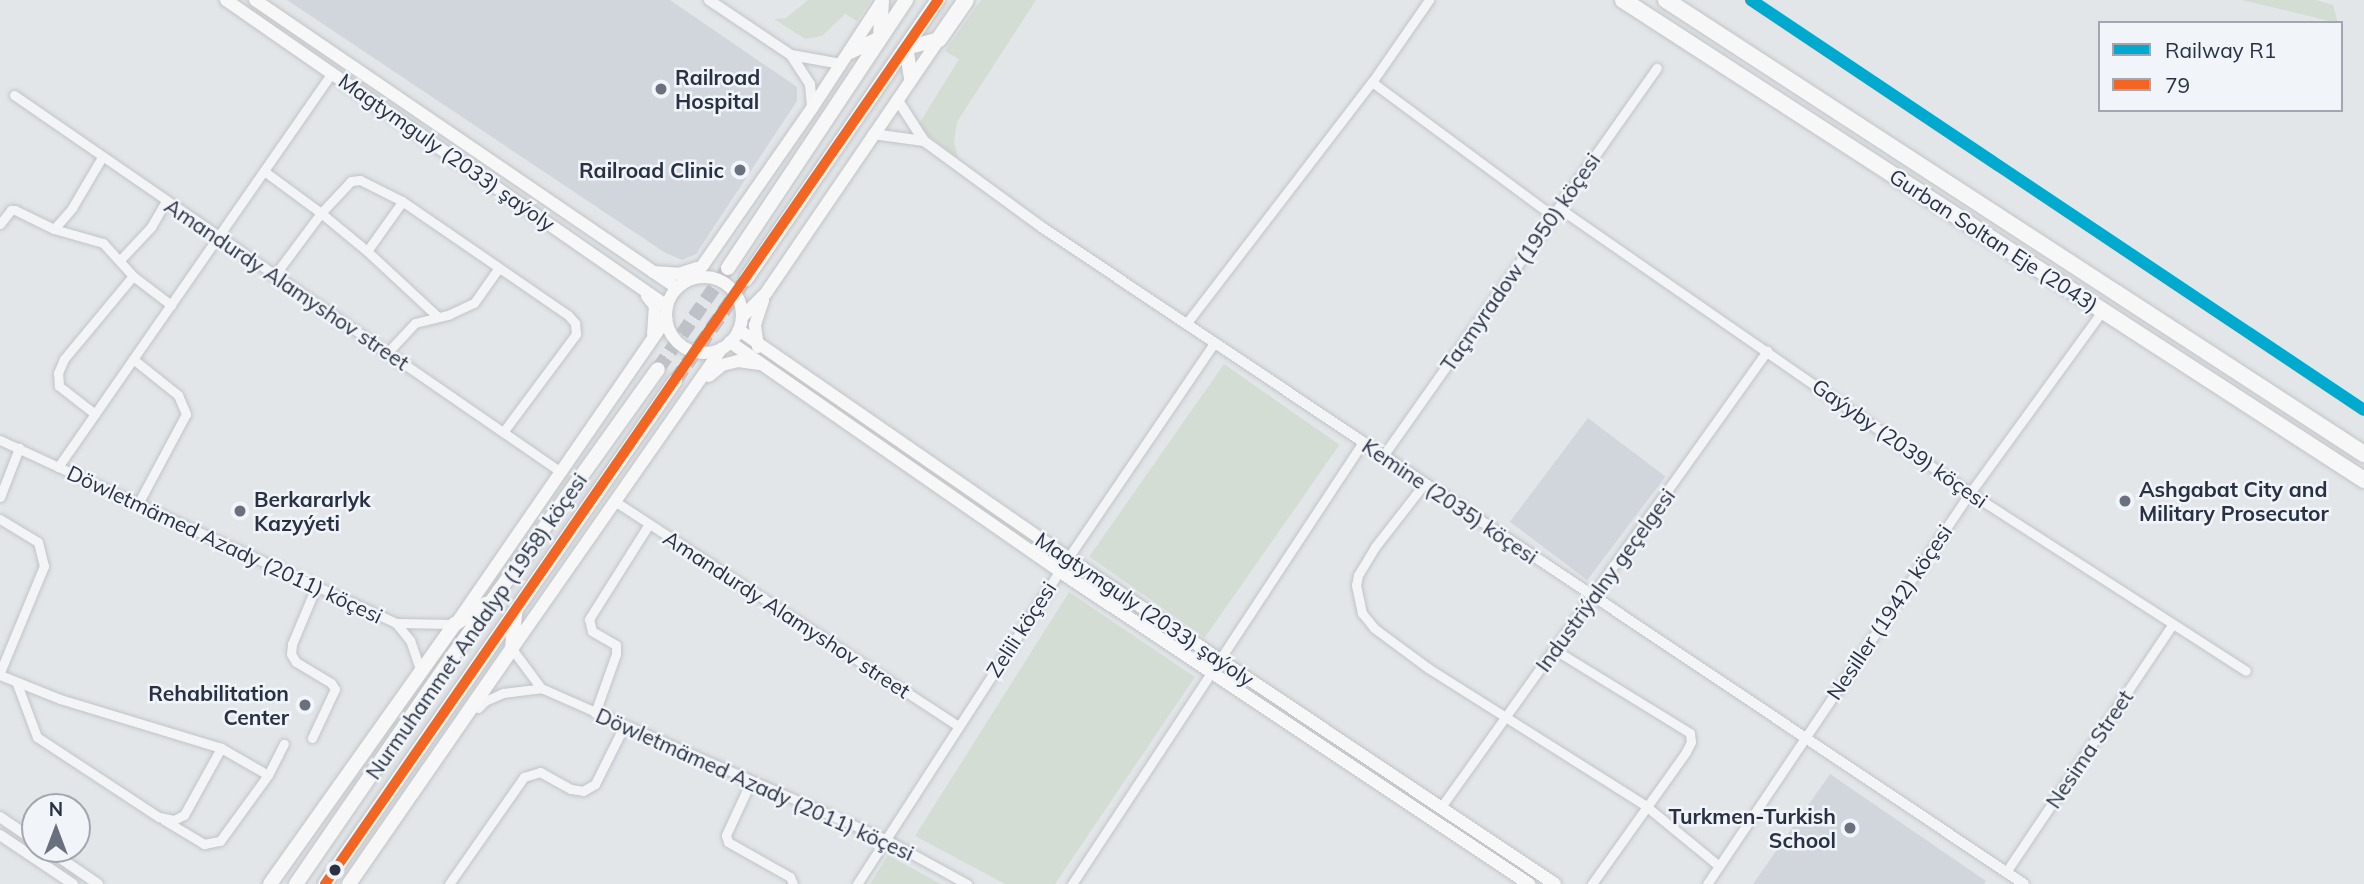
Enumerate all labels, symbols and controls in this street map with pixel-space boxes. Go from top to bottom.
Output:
legend [2098,21,2343,112]
text: Railway R1 [2165,37,2276,63]
place label: Railroad Hospital [675,64,760,114]
street label: Magtymguly (2033) şaýoly [334,68,560,236]
text: 79 [2165,72,2190,98]
marker: Railroad Hospital [653,81,669,97]
street label: Taçmyradow (1950) köçesi [1435,148,1605,376]
place label: Railroad Clinic [579,157,724,183]
marker: Railroad Clinic [730,160,750,180]
street label: Gurban Soltan Eje (2043) [1885,163,2103,317]
street label: Amandurdy Alamyshov street [160,193,414,375]
street label: Gaýyby (2039) köçesi [1807,373,1993,513]
street label: Kemine (2035) köçesi [1358,433,1542,569]
street label: Döwletmämed Azady (2011) köçesi [63,460,387,628]
street label: Nurmuhammet Andalyp (1958) köçesi [360,468,592,784]
place label: Ashgabat City and Military Prosecutor [2139,476,2329,526]
street label: Industriýalny geçelgesi [1530,483,1680,677]
place label: Berkararlyk Kazyýeti [254,486,371,536]
marker: Ashgabat City and Military Prosecutor [2117,493,2133,509]
marker: Berkararlyk Kazyýeti [232,503,248,519]
street label: Nesiller (1942) köçesi [1821,520,1957,704]
street label: Amandurdy Alamyshov street [659,525,915,703]
street label: Magtymguly (2033) şaýoly [1031,526,1259,692]
street label: Zelili köçesi [981,577,1061,681]
place label: Rehabilitation Center [148,680,289,730]
street label: Nesima Street [2040,685,2138,813]
marker: Rehabilitation Center [295,695,315,715]
street label: Döwletmämed Azady (2011) köçesi [592,702,918,866]
north arrow [21,793,91,863]
text: N [49,797,63,821]
place label: Turkmen-Turkish School [1669,803,1836,853]
marker: Turkmen-Turkish School [1842,820,1858,836]
unlabelled marker [328,863,342,877]

